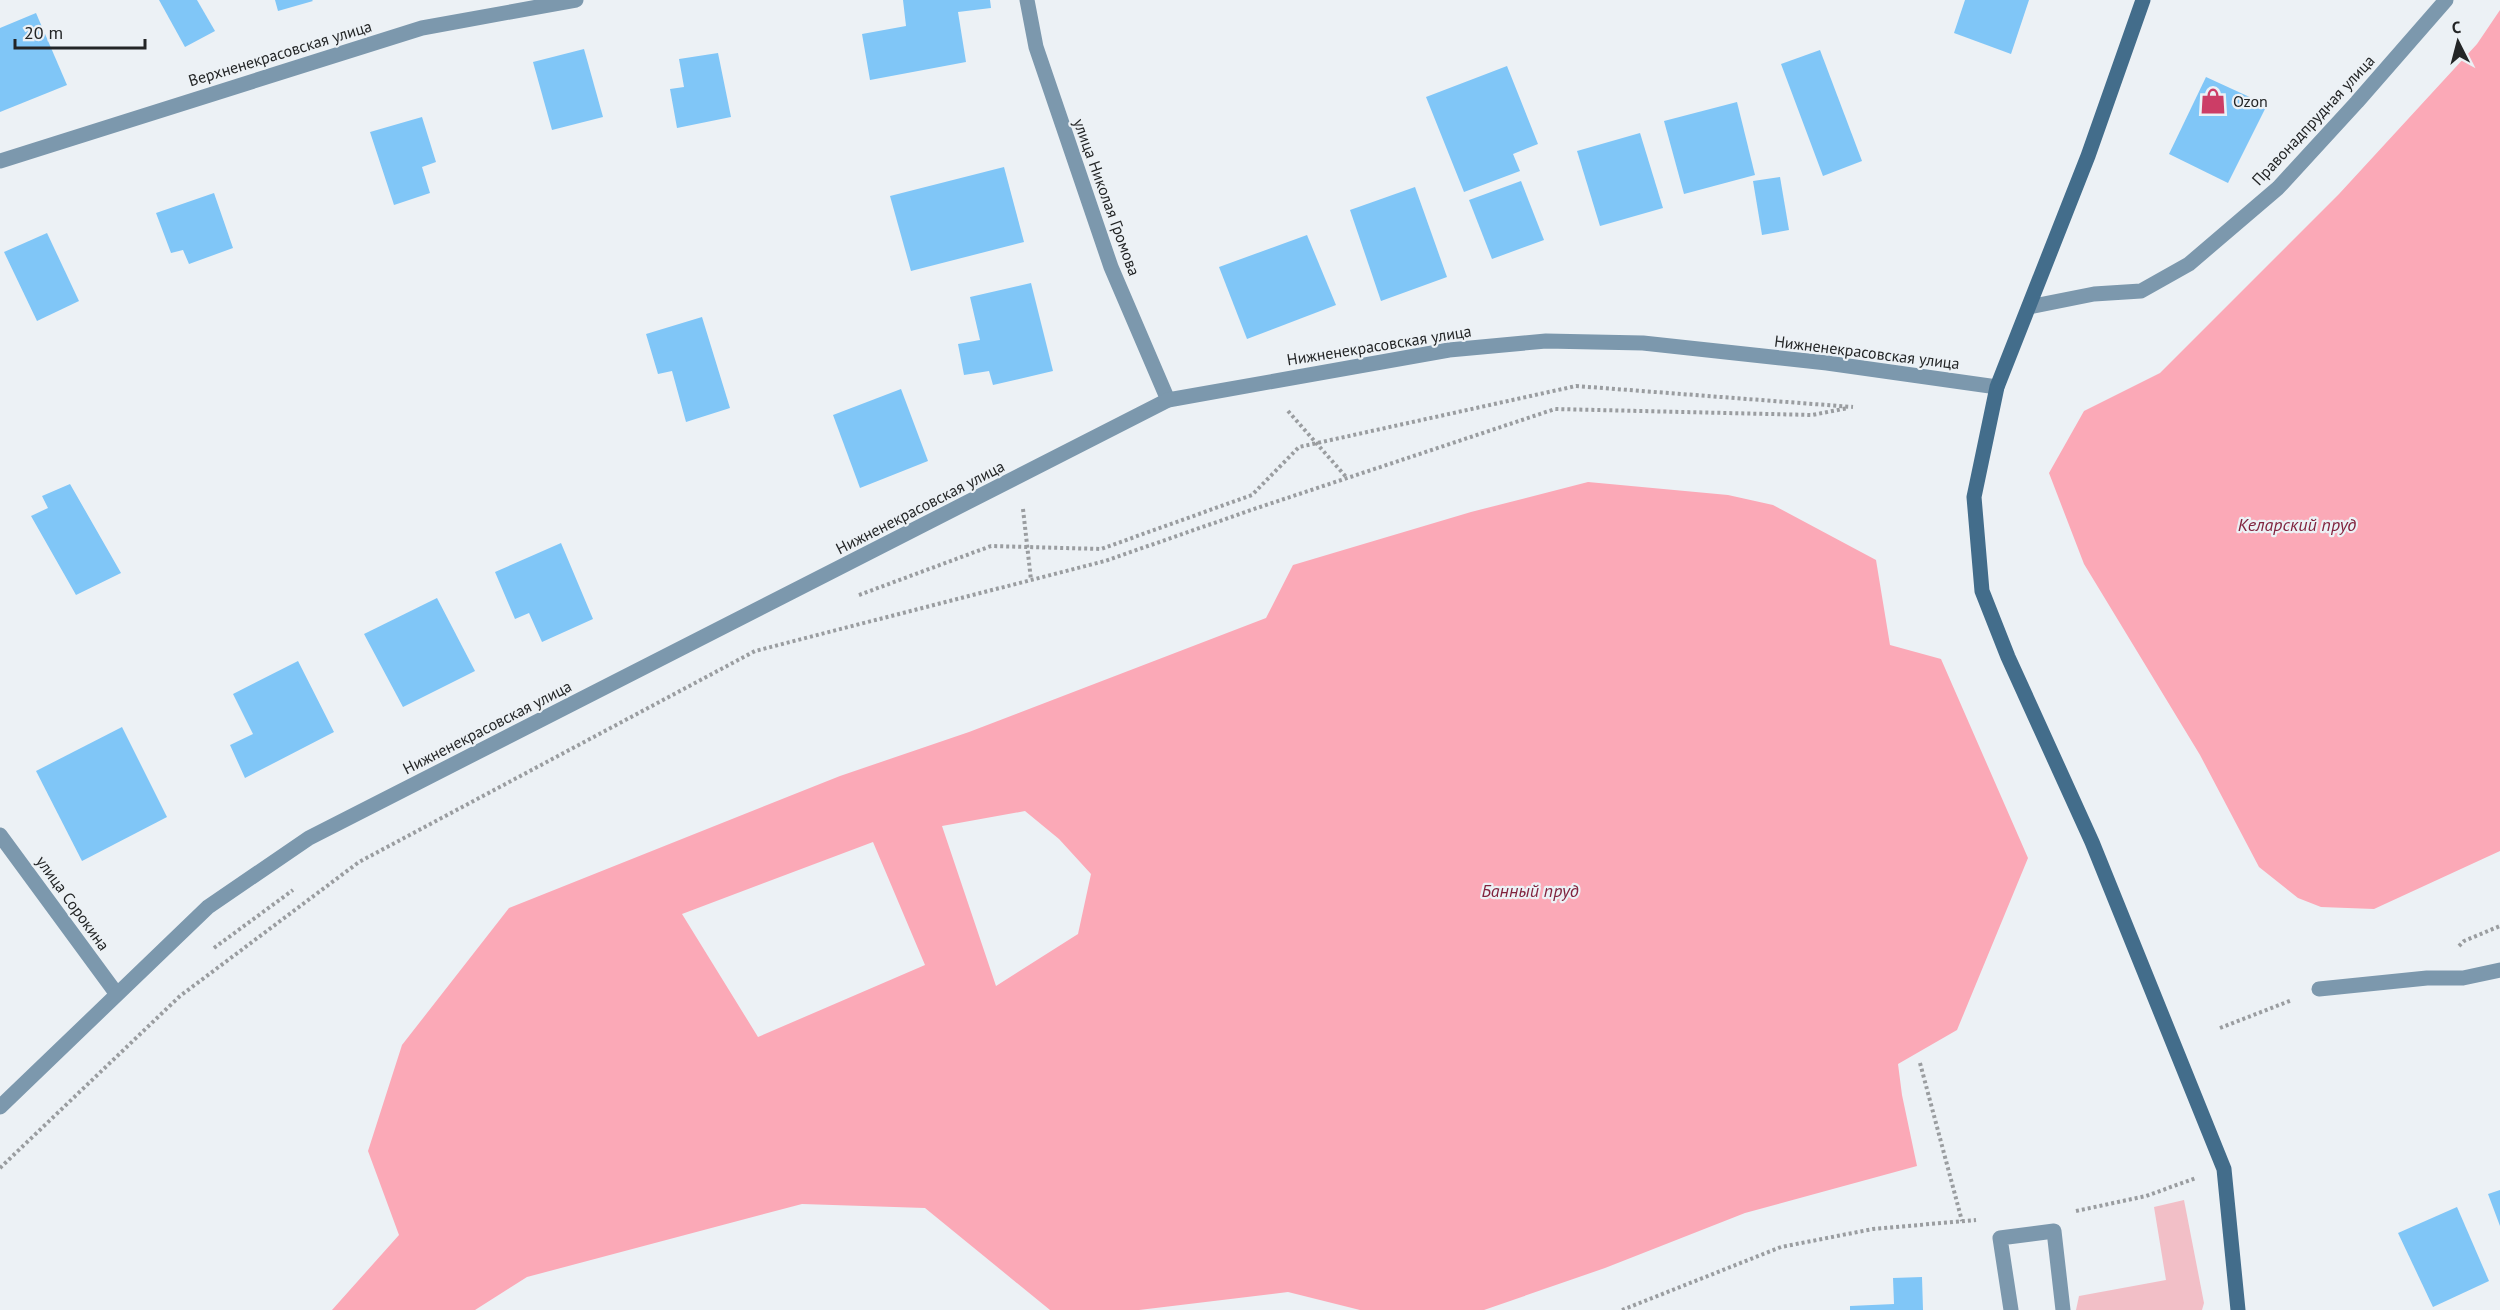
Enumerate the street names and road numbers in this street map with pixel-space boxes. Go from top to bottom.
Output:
street label: Верхненекрасовская улица [186,16,374,90]
street label: Правонадпрудная улица [2247,51,2379,189]
street label: улица Николая Громова [1069,116,1145,278]
street label: Нижненекрасовская улица [1285,321,1473,369]
street label: Нижненекрасовская улица [1773,331,1961,373]
street label: Нижненекрасовская улица [832,456,1008,558]
street label: Нижненекрасовская улица [399,676,575,778]
street label: улица Сорокина [32,852,114,954]

